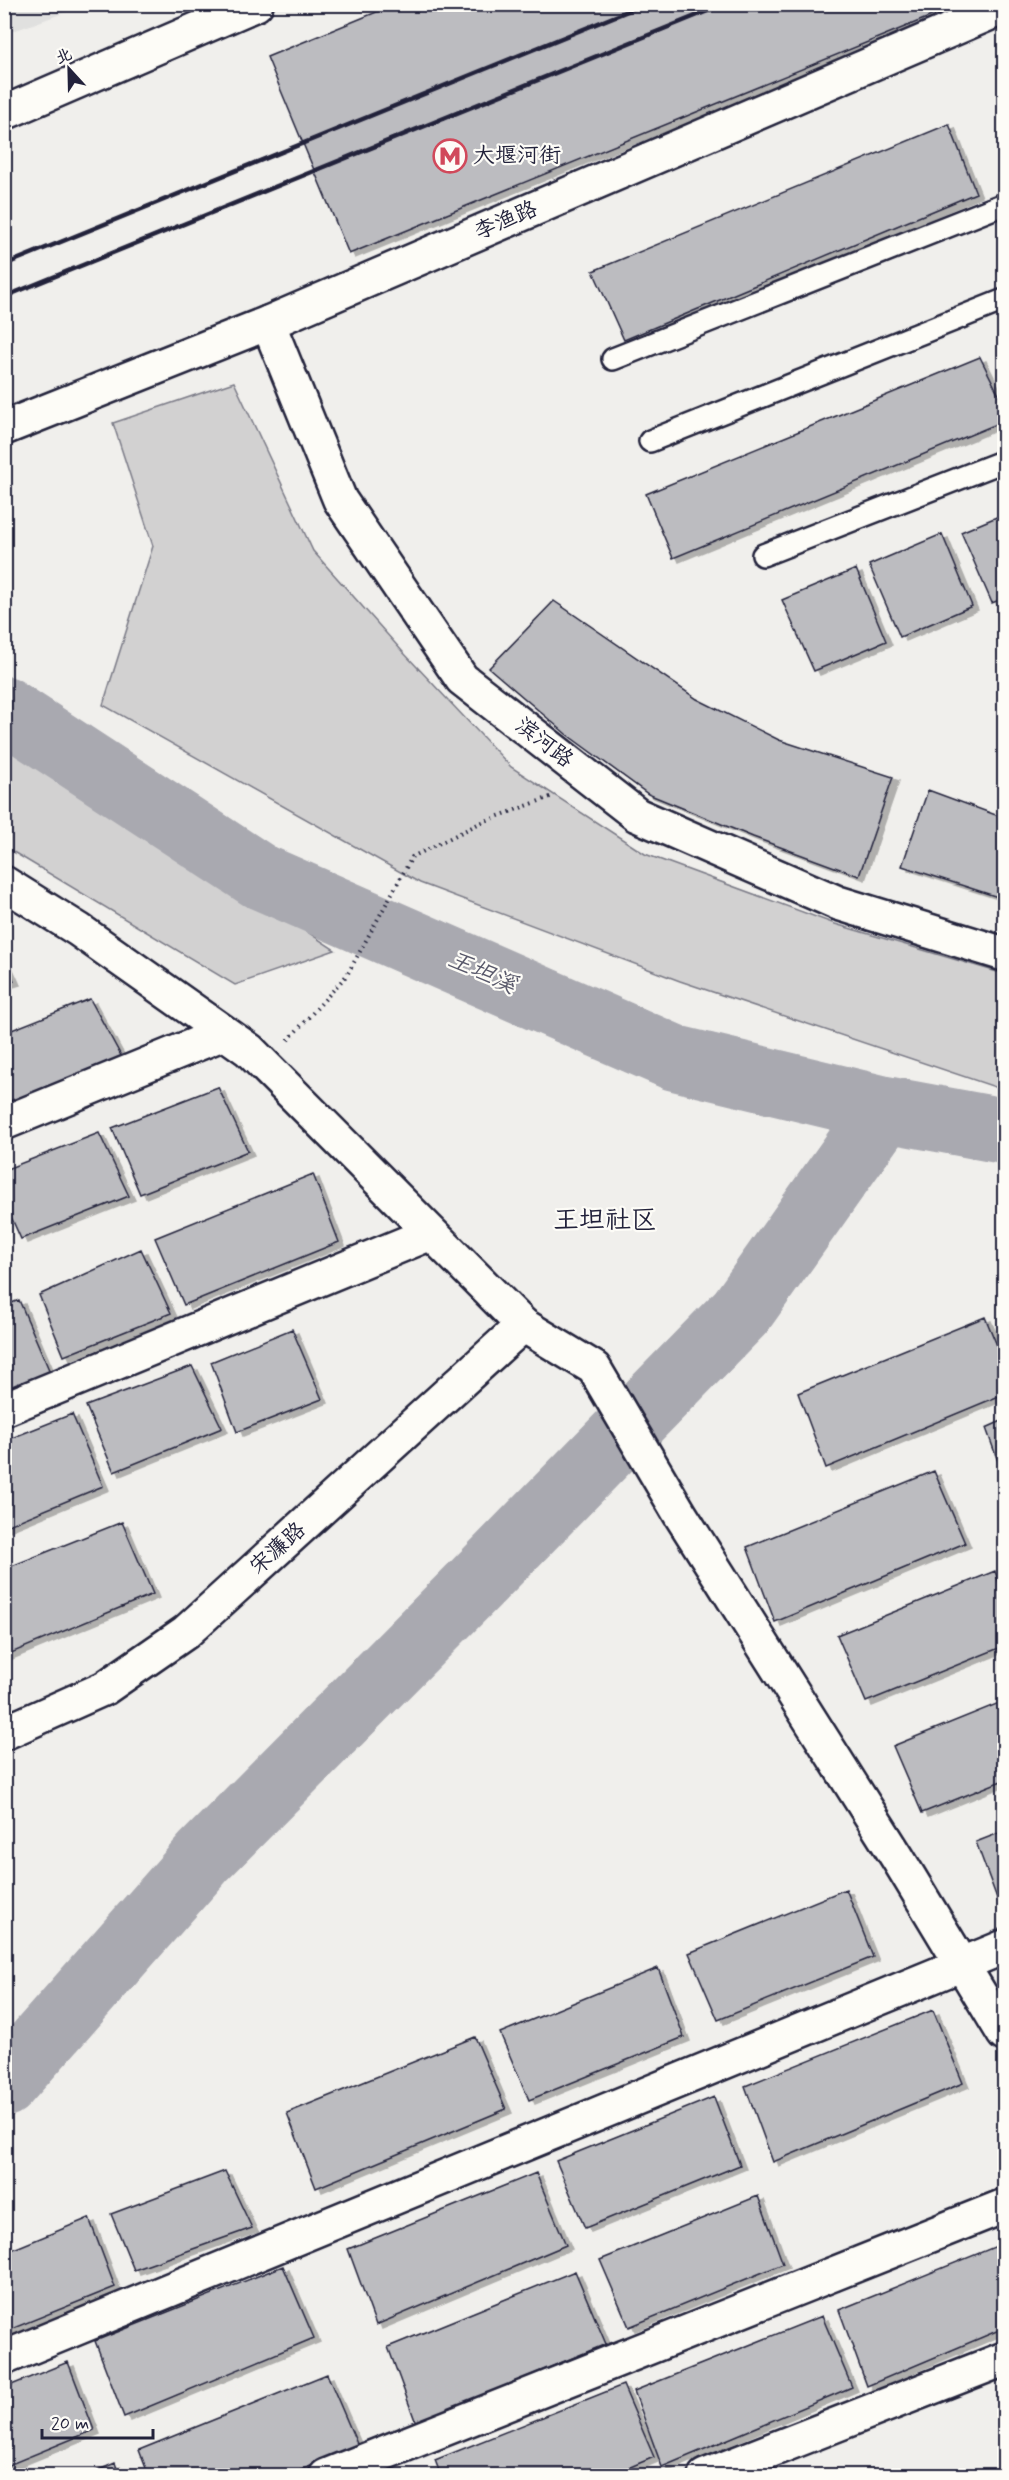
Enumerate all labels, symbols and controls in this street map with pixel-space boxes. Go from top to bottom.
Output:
north arrow [39,39,99,99]
text: 北 [53,44,75,69]
metro station icon: 大堰河街 [432,138,468,174]
place label: 大堰河街 [473,142,561,170]
street label: 李渔路 [470,195,542,247]
street label: 滨河路 [509,712,579,774]
water label: 王坦溪 [443,944,523,1003]
district label: 王坦社区 [553,1204,657,1238]
street label: 宋濂路 [244,1517,312,1581]
scale bar [42,2402,153,2440]
text: 20 m [51,2412,89,2436]

